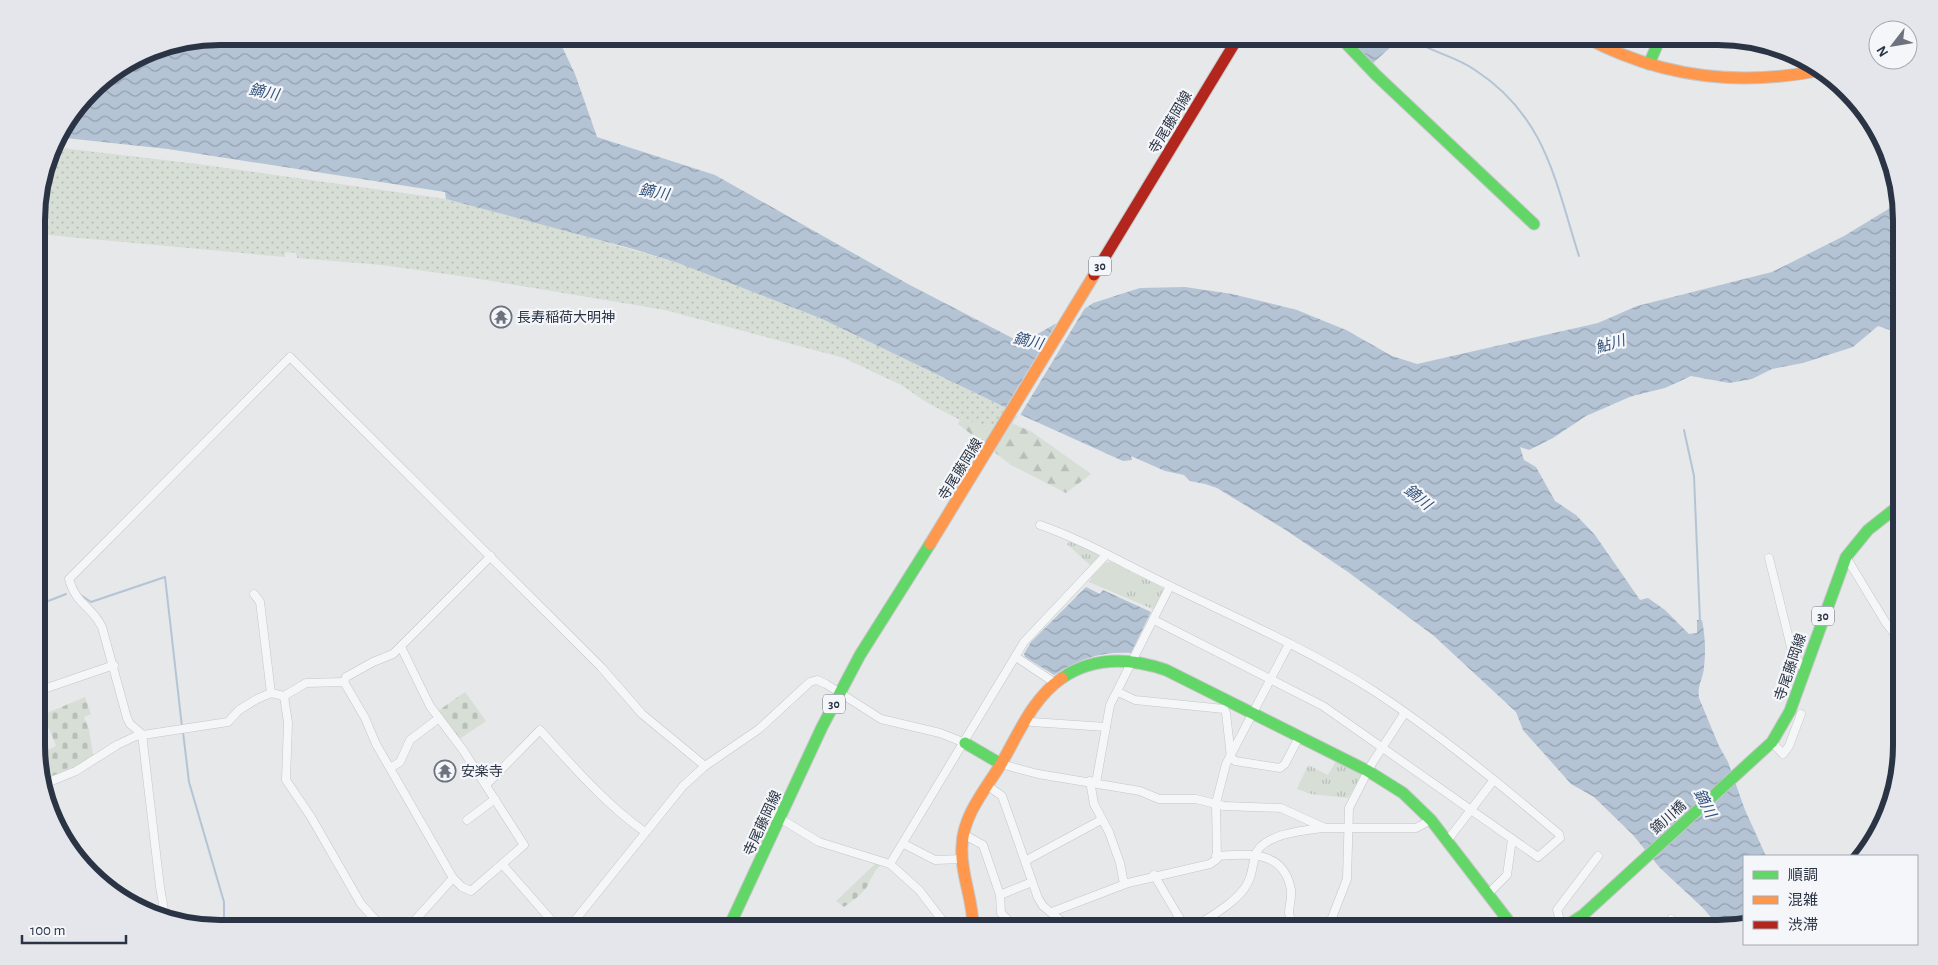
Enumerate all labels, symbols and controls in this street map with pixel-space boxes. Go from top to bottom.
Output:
north arrow [1868,20,1918,70]
text: N [1874,43,1891,59]
water label: 鏑川 [248,81,282,103]
street label: 寺尾藤岡線 [1146,88,1195,156]
water label: 鏑川 [638,182,672,203]
road number: 30 [1089,256,1111,276]
temple icon: 長寿稲荷大明神 [489,305,513,329]
place label: 長寿稲荷大明神 [517,310,615,325]
water label: 鏑川 [1012,330,1046,353]
water label: 鮎川 [1593,332,1629,356]
street label: 寺尾藤岡線 [936,436,985,503]
water label: 鏑川 [1401,481,1436,514]
road number: 30 [1812,606,1834,626]
street label: 寺尾藤岡線 [1772,632,1809,703]
road number: 30 [823,694,845,714]
temple icon: 安楽寺 [433,759,457,783]
place label: 安楽寺 [461,764,503,779]
water label: 鏑川 [1691,786,1720,822]
street label: 寺尾藤岡線 [741,788,784,858]
street label: 鏑川橋 [1647,797,1689,837]
legend [1743,855,1918,945]
text: 順調 [1788,868,1818,883]
text: 混雑 [1788,892,1818,908]
scale bar [22,912,126,944]
text: 渋滞 [1788,917,1818,933]
text: 100 m [30,923,65,938]

